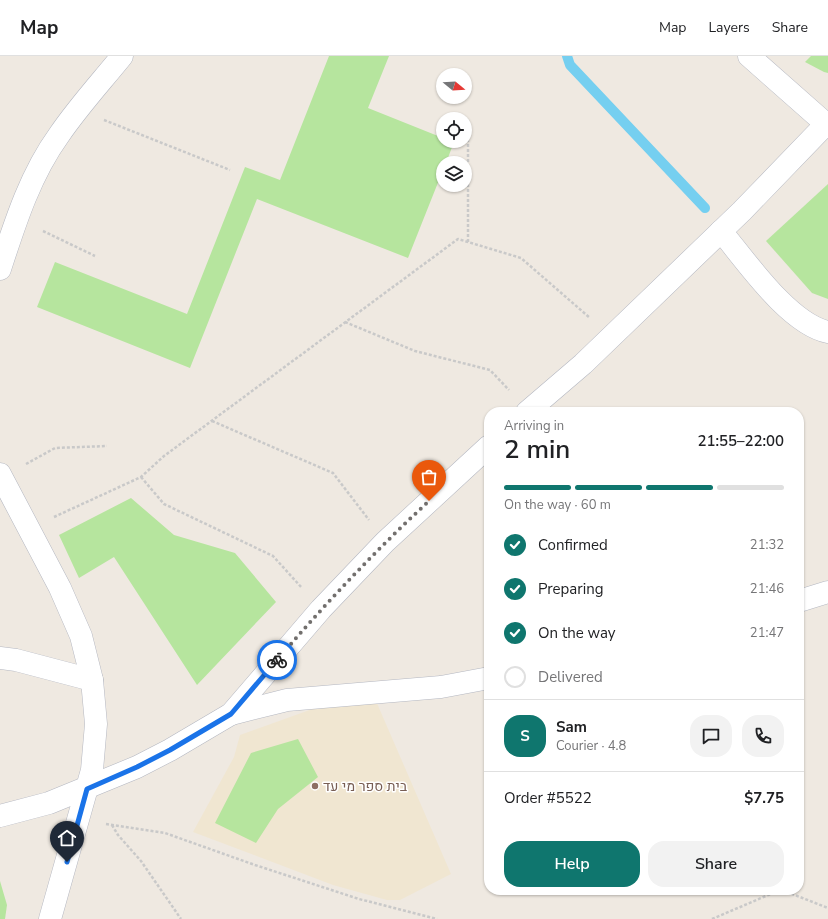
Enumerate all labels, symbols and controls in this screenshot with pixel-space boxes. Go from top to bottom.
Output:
text: Map [20,15,58,41]
text: Map [659,18,686,37]
text: Layers [708,18,750,37]
text: Share [772,18,808,37]
north arrow [436,68,472,104]
map controls [436,68,472,192]
button: locate [436,112,472,148]
button: layers [436,156,472,192]
text: Arriving in [504,417,564,435]
text: 21:55–22:00 [697,431,784,451]
text: 2 min [504,432,570,467]
pin [412,460,446,501]
icon: bag [418,466,440,488]
text: On the way · 60 m [504,496,611,514]
icon: check [504,534,526,556]
text: Confirmed [538,535,608,555]
text: 21:32 [750,536,784,554]
icon: check [504,578,526,600]
text: Preparing [538,579,603,599]
text: 21:46 [750,580,784,598]
icon: check [504,622,526,644]
text: On the way [538,623,616,643]
text: 21:47 [750,624,784,642]
courier [257,640,297,680]
icon: bike [266,649,288,671]
text: Delivered [538,667,603,687]
button: chat [690,715,732,757]
button: phone [742,715,784,757]
text: Sam [556,717,587,737]
text: S [520,726,530,746]
text: Courier · 4.8 [556,737,626,755]
place label: בית ספר מי עד [323,777,408,796]
marker: בית ספר מי עד [310,781,320,791]
text: Order #5522 [504,788,592,808]
text: $7.75 [744,788,784,808]
pin [50,821,84,862]
icon: home [56,827,78,849]
button: Help [504,841,640,887]
button: Share [648,841,784,887]

